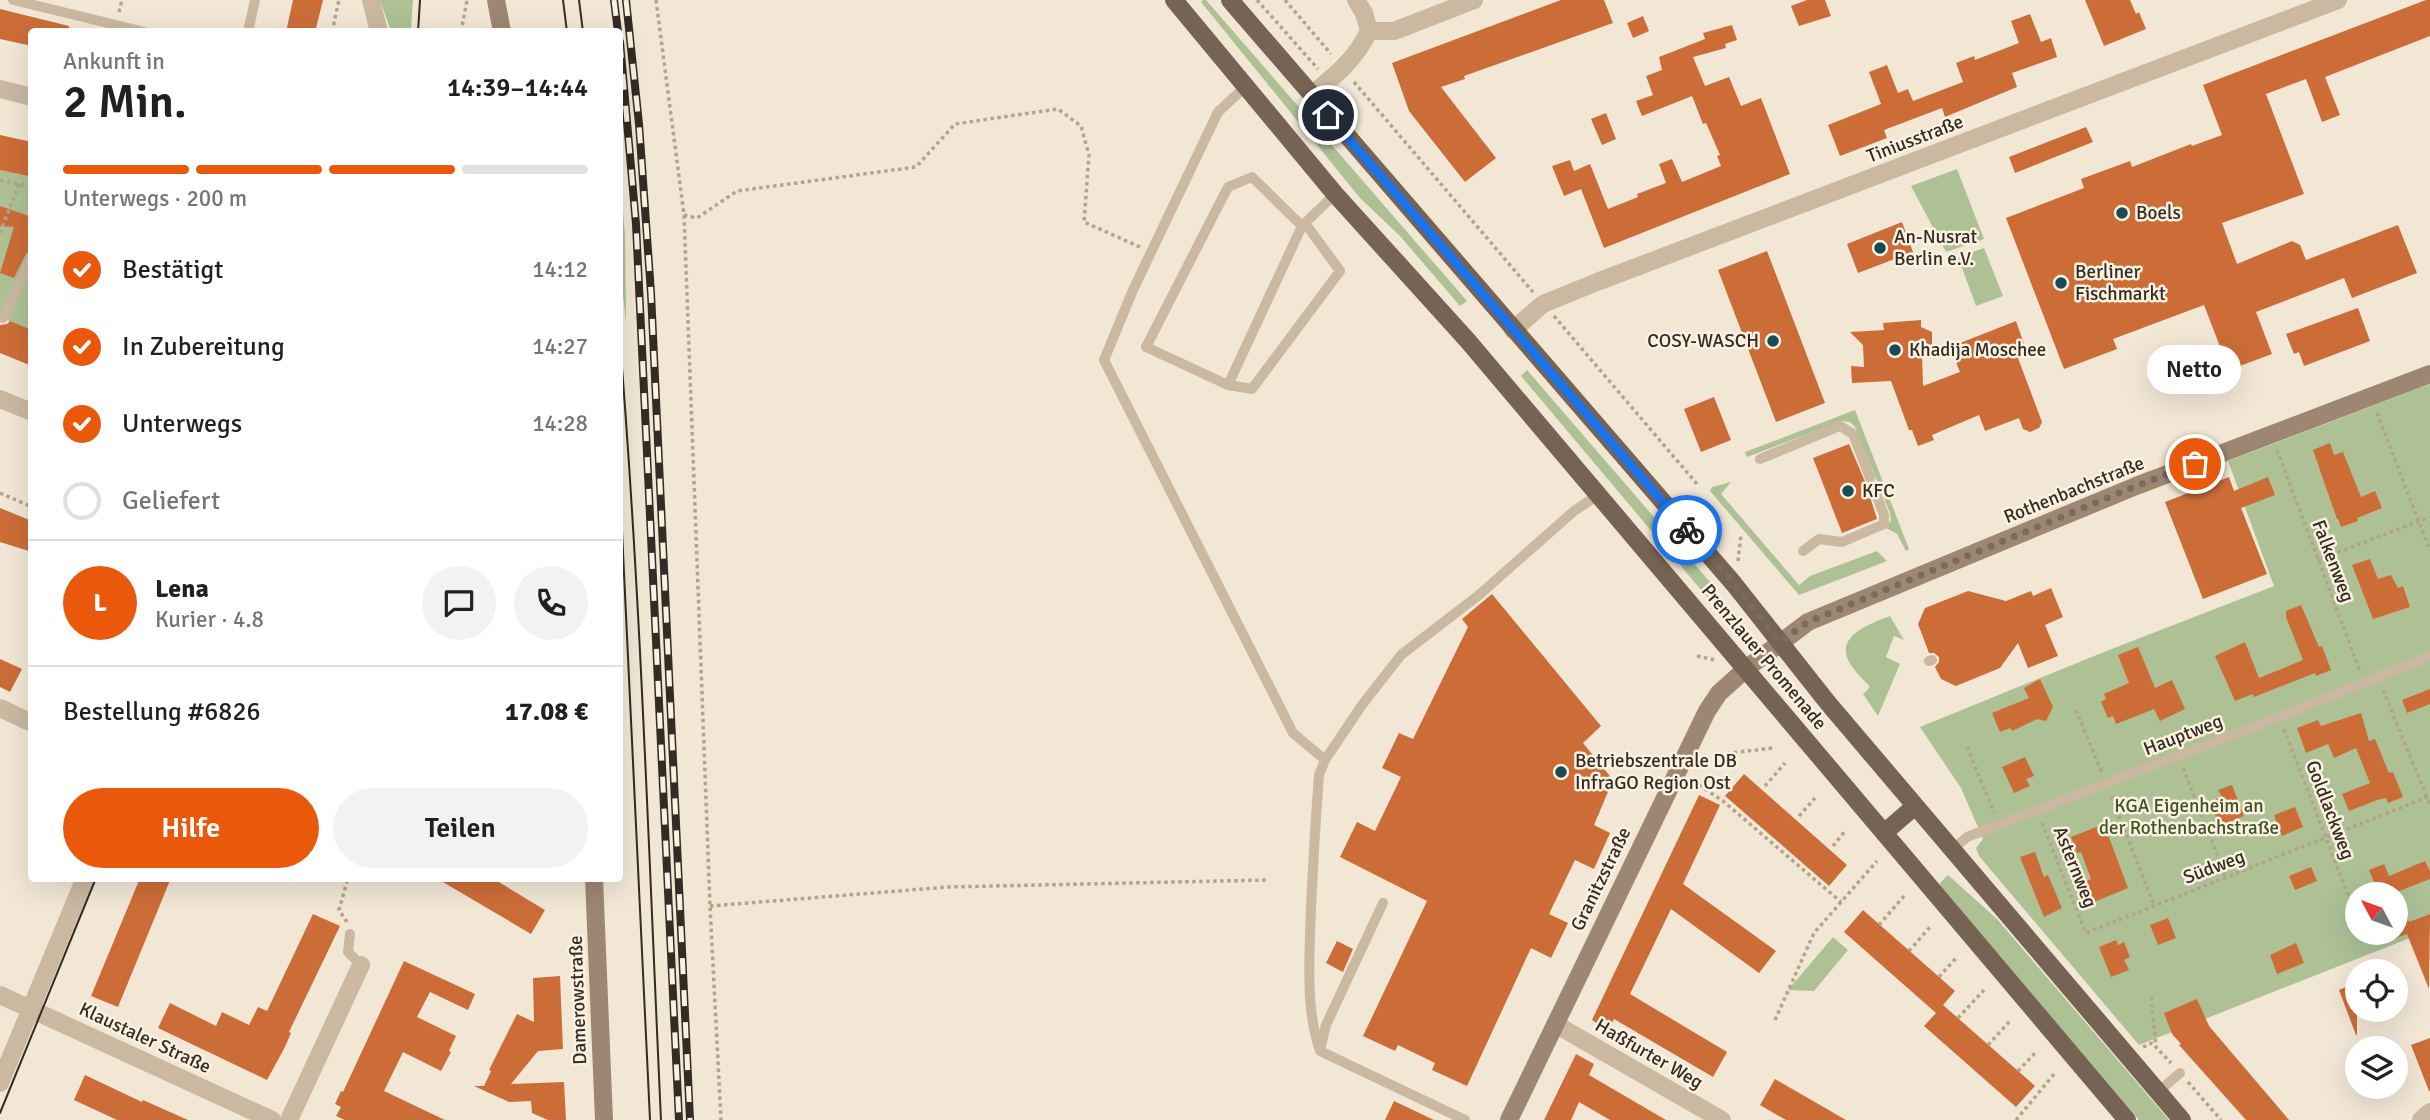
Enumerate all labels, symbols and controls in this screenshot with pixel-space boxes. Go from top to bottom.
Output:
text: Ankunft in [63,47,165,76]
text: 14:39–14:44 [447,72,588,104]
text: 2 Min. [63,74,187,130]
pin [1298,85,1358,145]
icon: home [1309,96,1347,134]
street label: Tiniusstraße [1863,110,1967,168]
text: Unterwegs · 200 m [63,184,247,213]
place label: Boels [2136,201,2181,225]
marker: Boels [2114,205,2130,221]
place label: An-Nusrat Berlin e.V. [1894,225,1978,271]
marker: An-Nusrat Berlin e.V. [1872,240,1888,256]
icon: check [63,251,101,289]
text: Bestätigt [122,254,223,286]
text: 14:12 [532,255,588,284]
place label: Berliner Fischmarkt [2075,260,2166,306]
marker: Berliner Fischmarkt [2053,275,2069,291]
icon: check [63,328,101,366]
place label: COSY-WASCH [1647,329,1759,353]
text: In Zubereitung [122,331,285,363]
text: 14:27 [532,332,588,361]
marker: COSY-WASCH [1765,333,1781,349]
place label: Khadija Moschee [1909,338,2046,362]
marker: Khadija Moschee [1887,342,1903,358]
callout: Netto [2148,345,2242,394]
text: Netto [2166,355,2222,384]
icon: check [63,405,101,443]
text: Unterwegs [122,408,242,440]
text: 14:28 [532,409,588,438]
pin [2165,434,2225,494]
icon: bag [2176,445,2214,483]
street label: Rothenbachstraße [2000,451,2148,529]
place label: KFC [1862,479,1895,503]
marker: KFC [1840,483,1856,499]
text: Geliefert [122,485,220,517]
courier [1652,495,1722,565]
icon: bike [1668,511,1706,549]
street label: Falkenweg [2306,516,2360,606]
button: chat [422,566,496,640]
button: phone [514,566,588,640]
text: Lena [155,573,209,605]
street label: Prenzlauer Promenade [1696,579,1832,735]
text: L [93,587,107,619]
text: Kurier · 4.8 [155,605,264,634]
text: Bestellung #6826 [63,696,260,728]
text: 17.08 € [505,696,588,728]
street label: Hauptweg [2140,709,2226,761]
place label: Betriebszentrale DB InfraGO Region Ost [1575,749,1737,795]
street label: Goldlackweg [2300,757,2360,863]
marker: Betriebszentrale DB InfraGO Region Ost [1553,764,1569,780]
button: Hilfe [63,788,319,868]
button: Teilen [333,788,588,868]
park label: KGA Eigenheim an der Rothenbachstraße [2099,794,2279,840]
street label: Granitzstraße [1566,823,1636,935]
street label: Asternweg [2048,823,2102,911]
street label: Südweg [2180,844,2248,890]
north arrow [2345,882,2408,945]
map controls [2345,882,2408,1099]
street label: Damerowstraße [564,935,592,1065]
button: locate [2345,959,2408,1022]
street label: Klaustaler Straße [75,997,215,1079]
street label: Haßfurter Weg [1591,1014,1707,1094]
button: layers [2345,1036,2408,1099]

